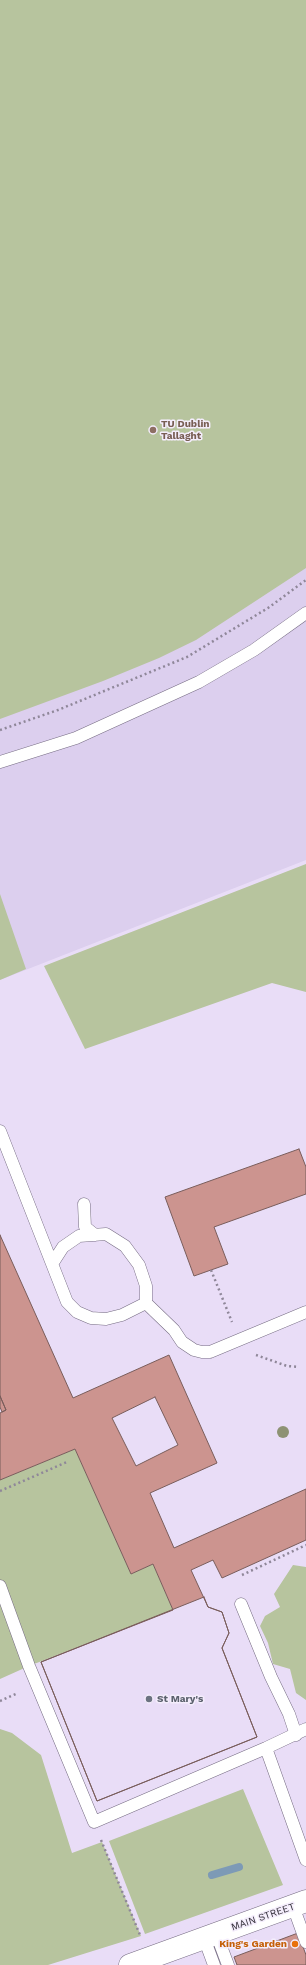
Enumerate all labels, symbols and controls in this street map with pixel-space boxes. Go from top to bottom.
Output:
place label: TU Dublin Tallaght [161,418,210,442]
marker: TU Dublin Tallaght [148,425,158,435]
place label: St Mary's [157,1693,203,1705]
marker: St Mary's [144,1694,154,1704]
street label: MAIN STREET [230,1901,296,1933]
place label: King's Garden [219,1938,287,1950]
marker: King's Garden [290,1939,300,1949]

